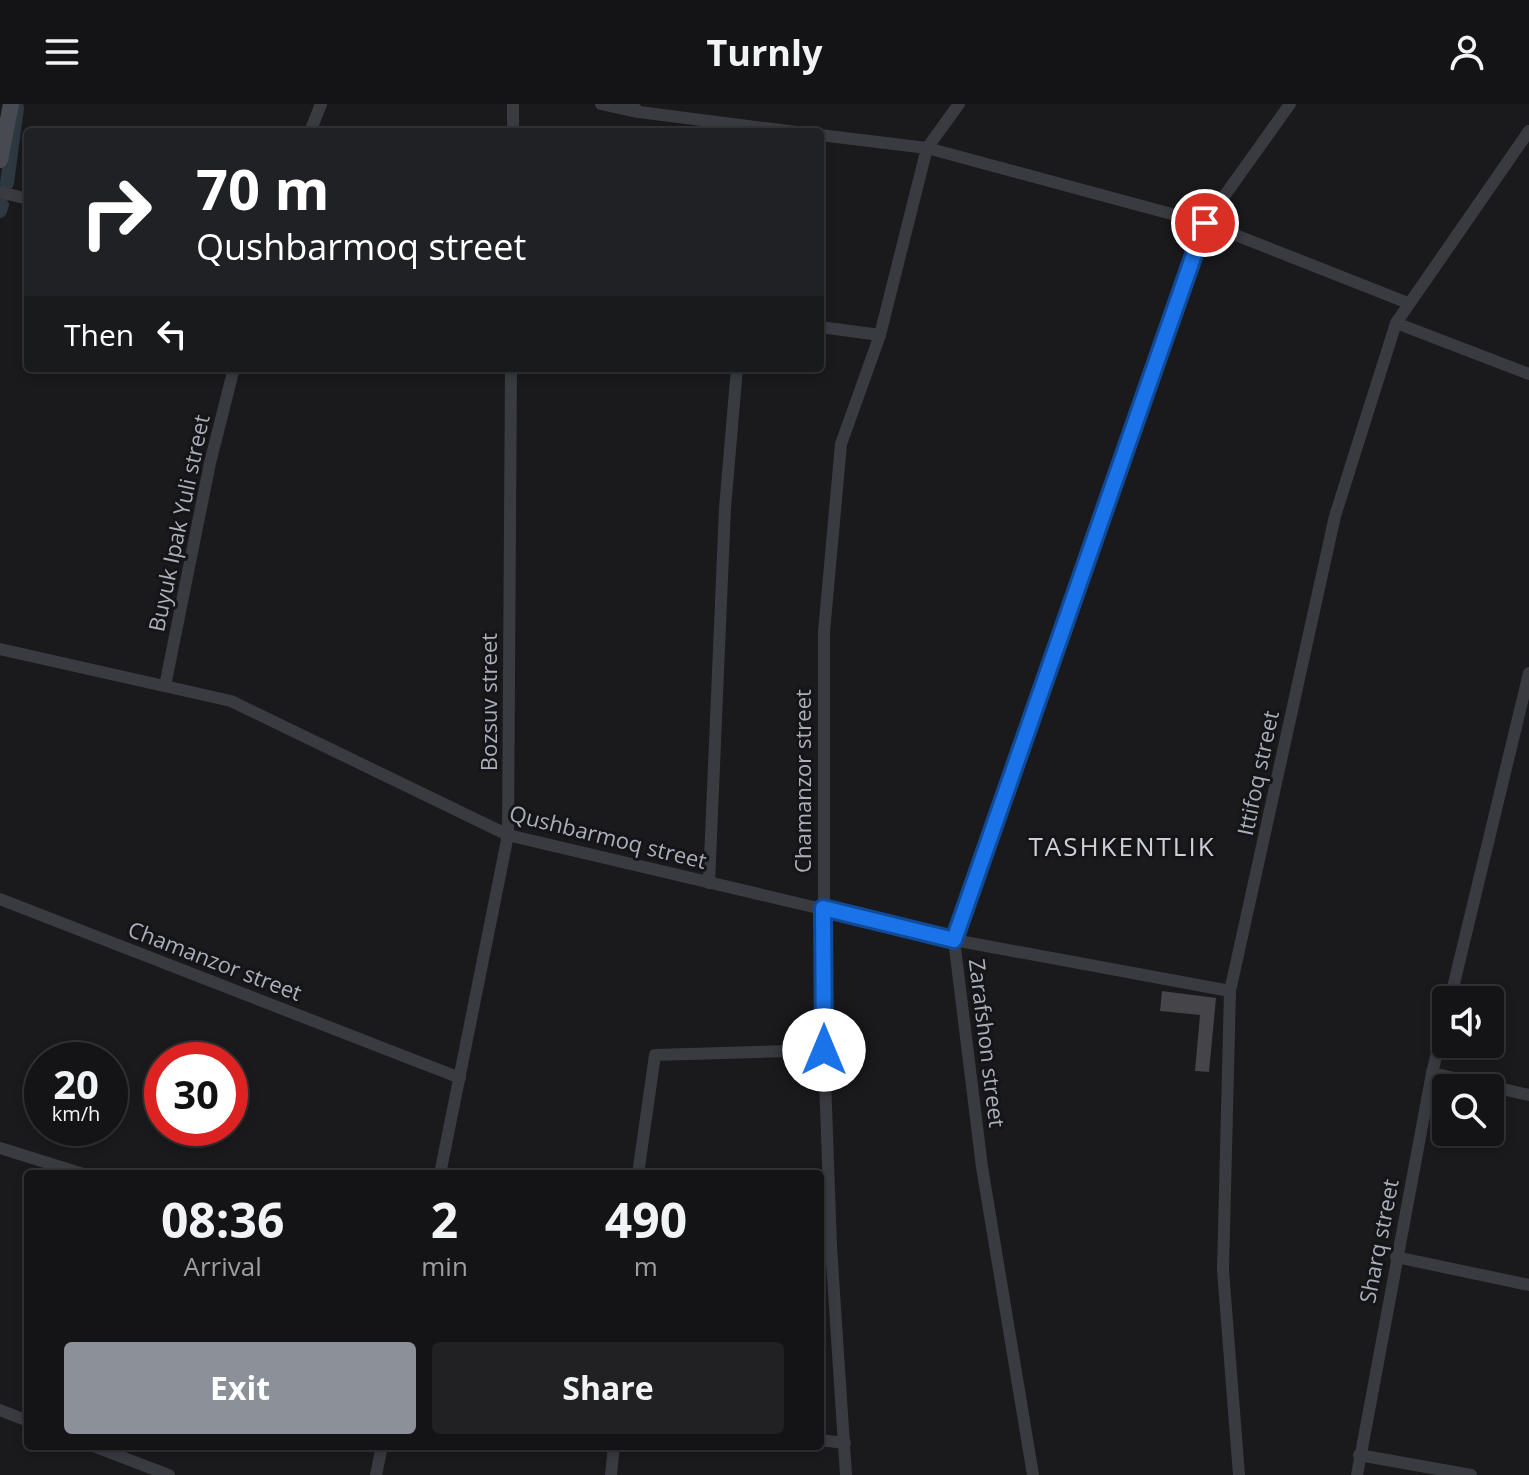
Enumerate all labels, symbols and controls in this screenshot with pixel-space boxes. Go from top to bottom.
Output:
text: Turnly [707,28,822,77]
icon: menu [40,30,84,74]
icon: person [1445,30,1489,74]
text: 70 m [196,150,330,226]
icon: right [64,160,168,264]
pin [1171,189,1239,257]
icon: arrive [1183,201,1227,245]
text: Qushbarmoq street [196,222,526,271]
icon: left [150,312,194,356]
text: Then [64,314,134,355]
street label: Buyuk Ipak Yuli street [140,411,216,634]
street label: Bozsuv street [473,633,503,771]
street label: Chamanzor street [787,689,817,873]
street label: Ittifoq street [1229,707,1285,838]
street label: Qushbarmoq street [507,797,710,875]
district label: TASHKENTLIK [1028,828,1216,864]
street label: Chamanzor street [124,913,307,1007]
street label: Zarafshon street [963,957,1013,1129]
map controls [1432,986,1504,1146]
button: sound [1432,986,1504,1058]
position arrow [782,1008,866,1092]
speed limit sign: 30 [144,1042,248,1146]
text: 20 [53,1056,99,1111]
button: search [1432,1074,1504,1146]
text: km/h [52,1100,100,1127]
street label: Sharq street [1351,1176,1405,1305]
text: 08:36 [161,1187,284,1252]
text: 2 [431,1187,458,1252]
text: 490 [605,1187,687,1252]
text: Arrival [183,1248,262,1284]
text: min [421,1248,468,1284]
text: m [634,1248,658,1284]
button: Exit [64,1342,416,1434]
button: Share [432,1342,784,1434]

